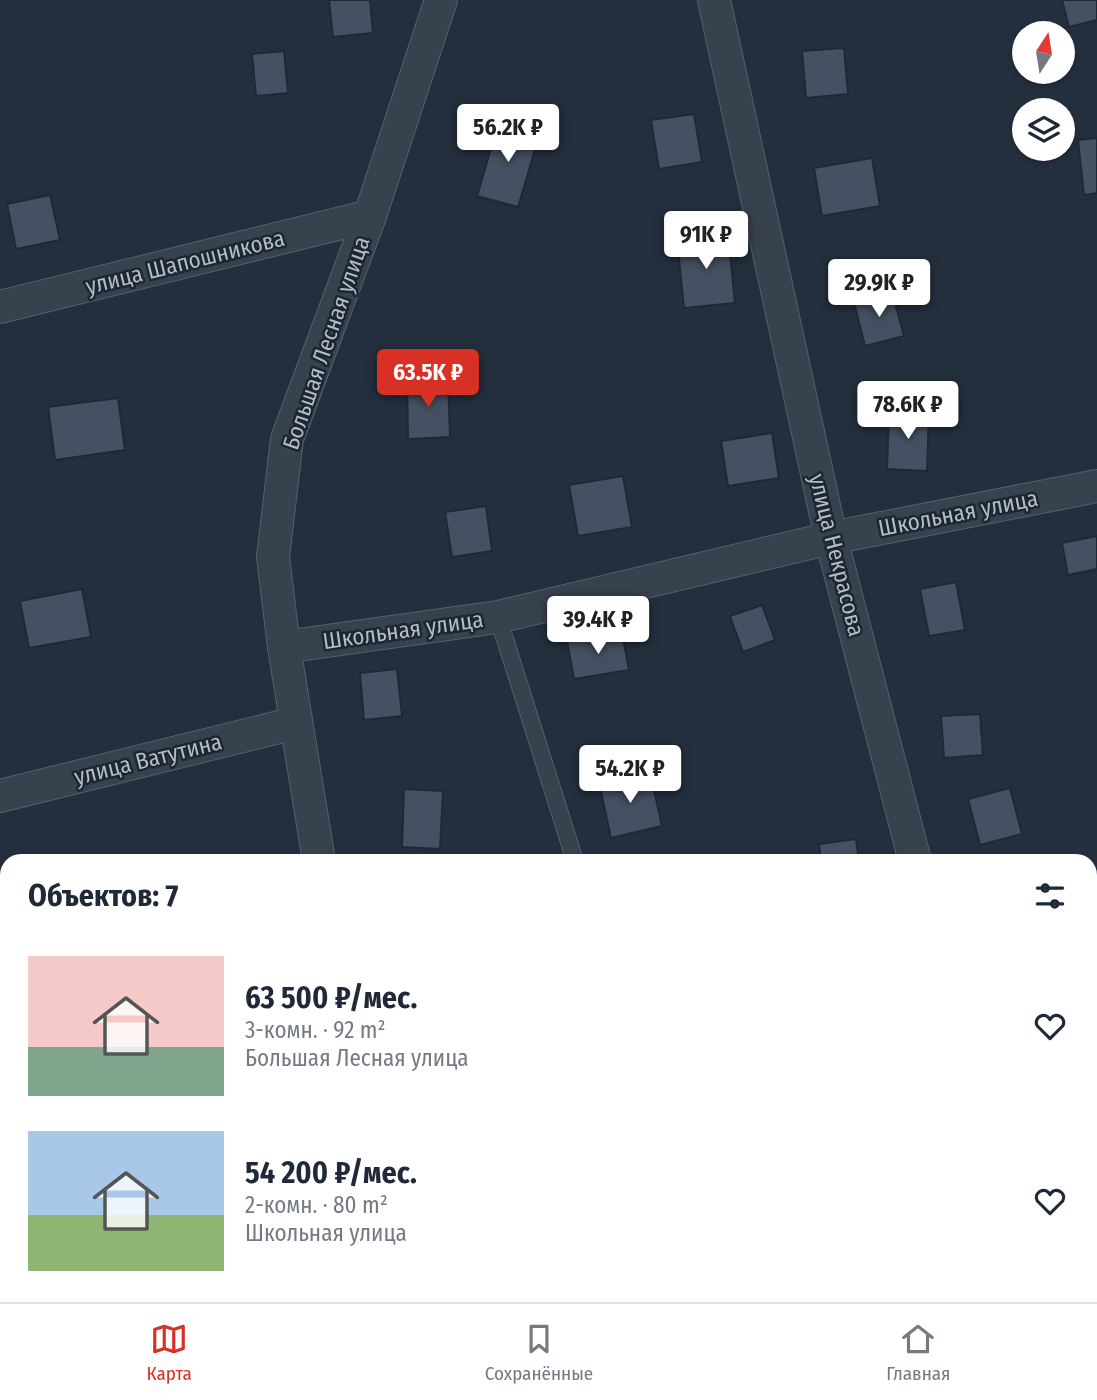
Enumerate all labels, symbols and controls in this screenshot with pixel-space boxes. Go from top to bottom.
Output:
north arrow [1012,21,1074,84]
map controls [1012,21,1075,161]
button: layers [1012,98,1075,161]
pin: 56.2K ₽ [443,104,573,164]
text: 56.2K ₽ [473,113,543,141]
pin: 91K ₽ [657,212,755,271]
text: 91K ₽ [680,220,732,248]
street label: улица Шапошникова [83,224,287,300]
street label: Большая Лесная улица [276,233,376,453]
pin: 29.9K ₽ [814,260,944,319]
text: 29.9K ₽ [844,268,914,296]
pin: 63.5K ₽ [363,350,493,409]
text: 63.5K ₽ [393,358,463,386]
pin: 78.6K ₽ [843,382,973,441]
text: 78.6K ₽ [873,390,943,418]
street label: улица Некрасова [803,471,871,639]
street label: Школьная улица [876,484,1040,542]
pin: 39.4K ₽ [533,596,663,656]
street label: Школьная улица [321,605,485,655]
text: 39.4K ₽ [563,605,633,633]
street label: улица Ватутина [71,727,225,791]
pin: 54.2K ₽ [565,746,695,805]
text: 54.2K ₽ [595,754,665,782]
icon: filters [1031,877,1069,915]
text: Объектов: 7 [28,878,178,914]
text: 63 500 ₽/мес. [245,980,417,1016]
icon: home [84,984,168,1068]
icon: heart [1031,1007,1069,1045]
text: 3-комн. · 92 m² [245,1016,386,1044]
text: Большая Лесная улица [245,1044,469,1072]
text: 54 200 ₽/мес. [245,1155,417,1191]
icon: home [84,1159,168,1243]
icon: heart [1031,1182,1069,1220]
text: 2-комн. · 80 m² [245,1191,388,1219]
text: Школьная улица [245,1219,407,1247]
tab: Карта [146,1320,192,1385]
tab: Сохранённые [485,1320,593,1385]
tab: Главная [886,1320,951,1385]

